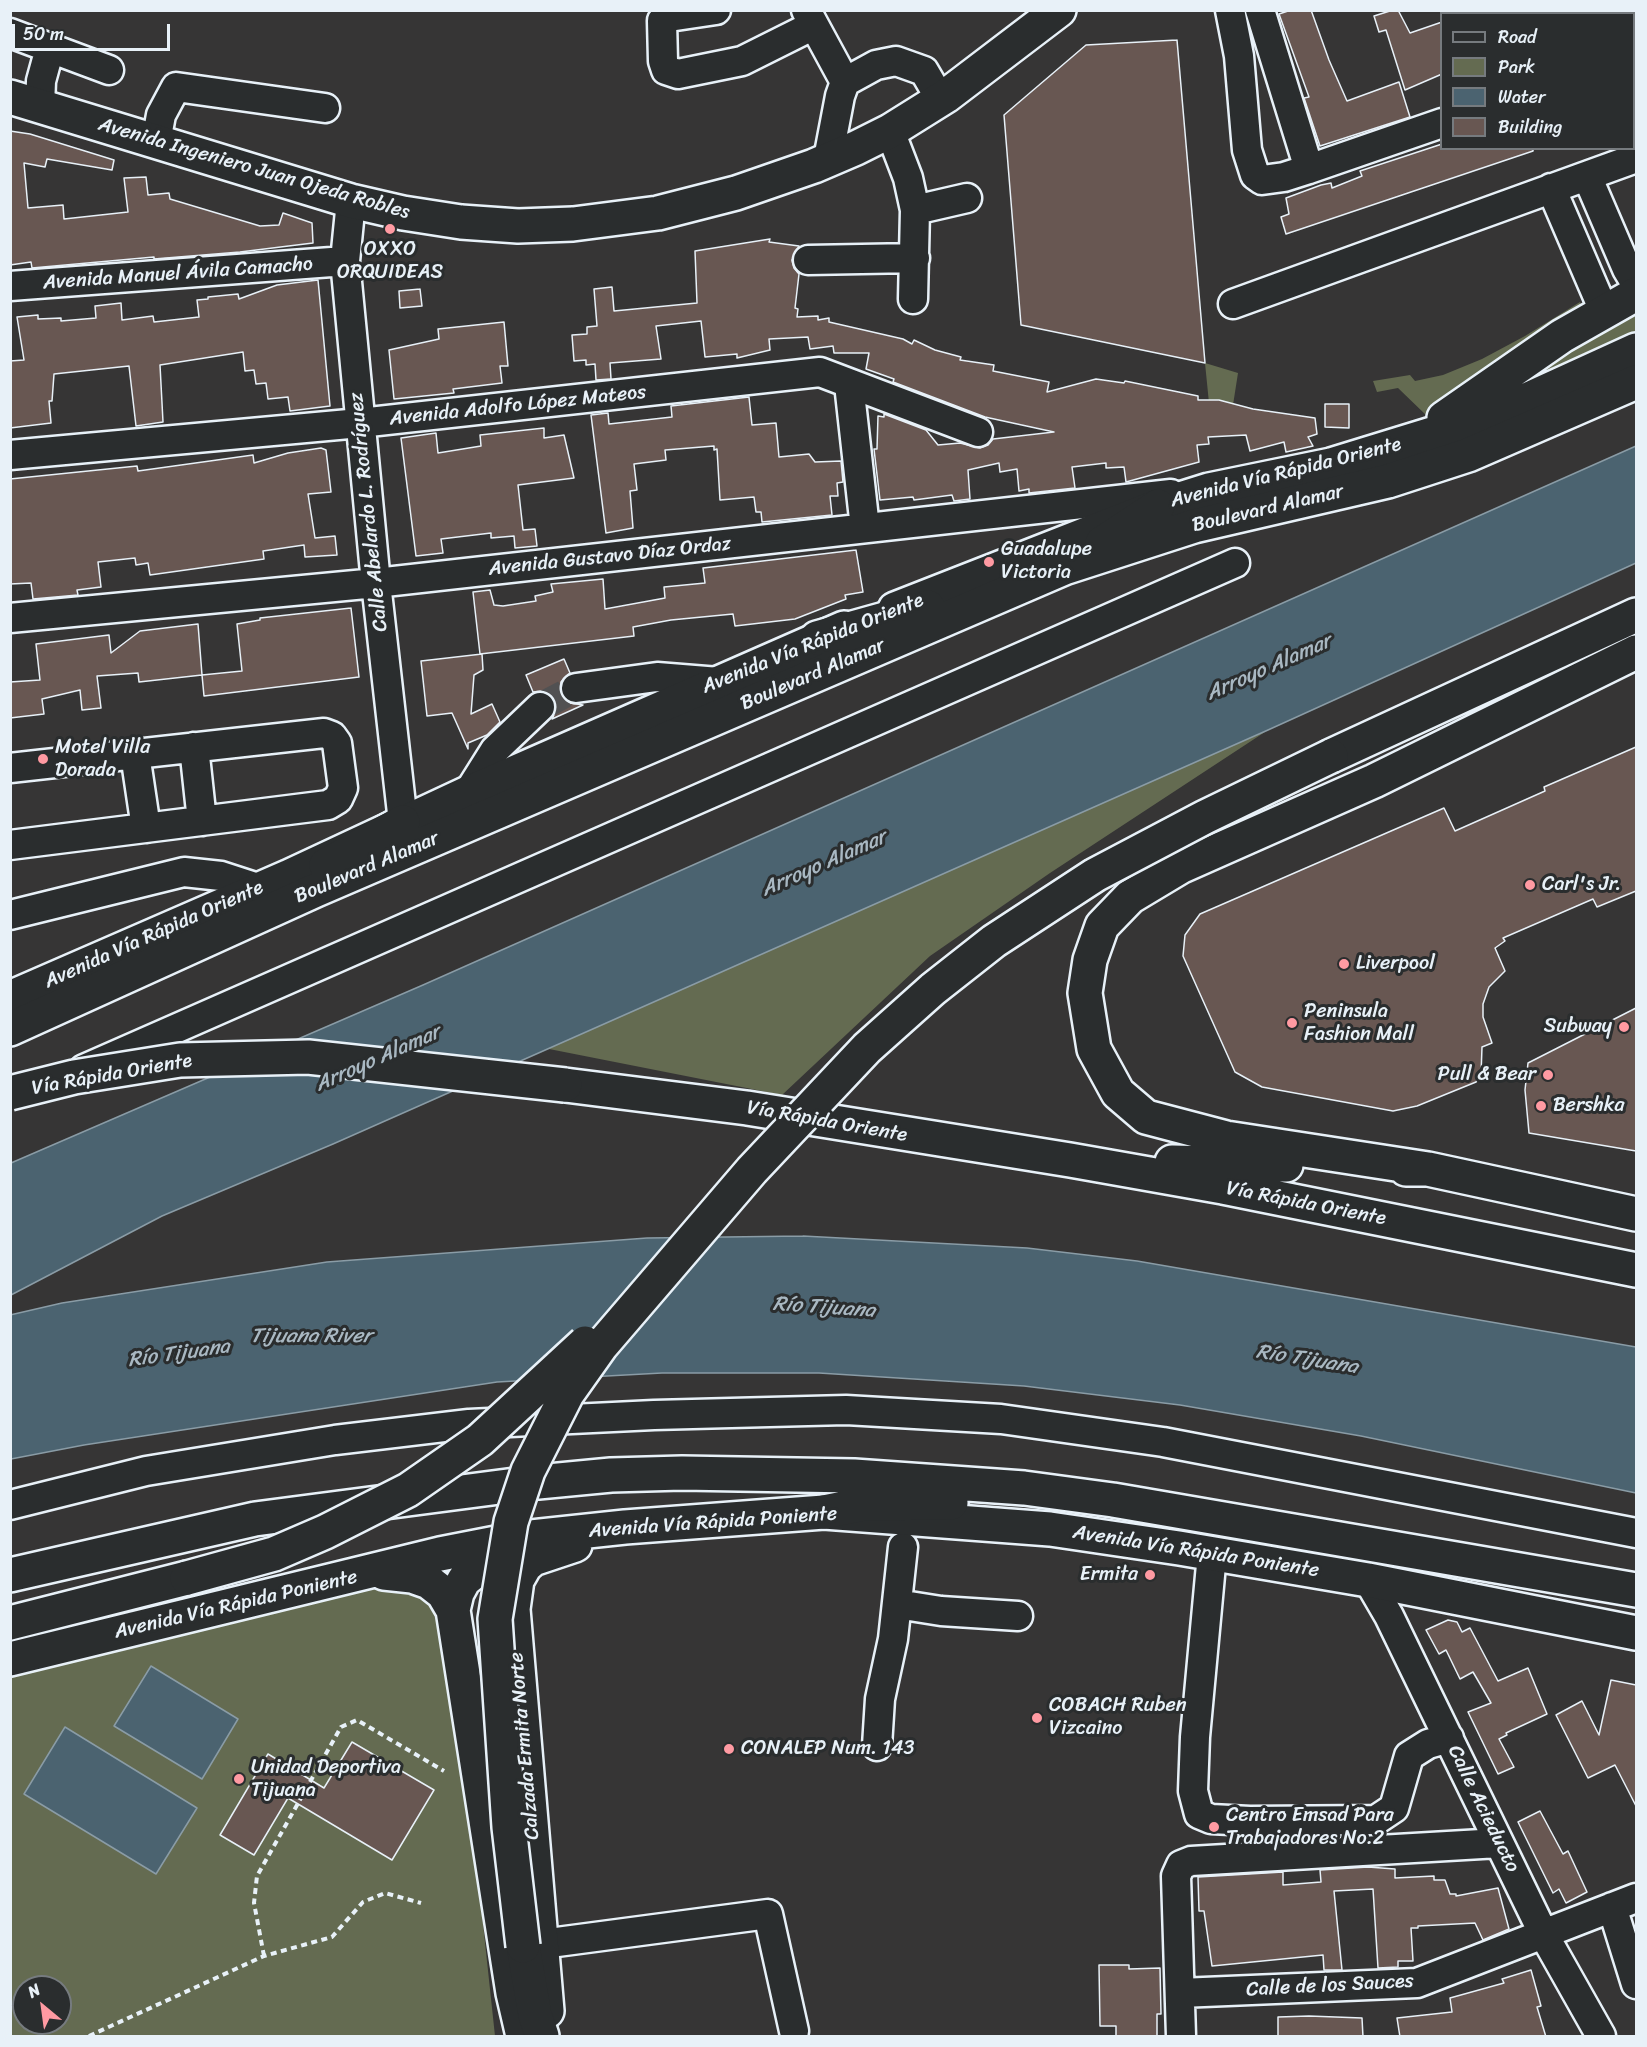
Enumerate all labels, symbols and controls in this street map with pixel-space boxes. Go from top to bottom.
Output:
scale bar [15,12,172,50]
legend [1440,12,1635,150]
text: 50 m [23,18,64,50]
text: Road [1498,21,1537,53]
text: Park [1498,51,1535,83]
text: Water [1498,81,1545,113]
text: Building [1498,111,1562,143]
street label: Avenida Ingeniero Juan Ojeda Robles [96,113,412,225]
marker: OXXO ORQUIDEAS [383,222,397,236]
place label: OXXO ORQUIDEAS [337,238,443,285]
street label: Avenida Manuel Ávila Camacho [42,253,314,295]
street label: Avenida Adolfo López Mateos [389,381,647,431]
street label: Calle Abelardo L. Rodríguez [345,391,393,633]
street label: Avenida Vía Rápida Oriente [1168,433,1404,513]
street label: Boulevard Alamar [1190,480,1346,538]
street label: Avenida Gustavo Díaz Ordaz [488,532,732,582]
place label: Guadalupe Victoria [1001,538,1092,585]
marker: Guadalupe Victoria [982,555,996,569]
street label: Avenida Vía Rápida Oriente [699,589,927,699]
water label: Arroyo Alamar [1203,629,1335,707]
street label: Boulevard Alamar [737,634,889,716]
place label: Motel Villa Dorada [55,736,150,783]
marker: Motel Villa Dorada [36,752,50,766]
water label: Arroyo Alamar [758,825,890,903]
street label: Boulevard Alamar [291,827,443,909]
place label: Carl's Jr. [1542,873,1621,897]
street label: Avenida Vía Rápida Oriente [41,876,267,994]
marker: Carl's Jr. [1523,878,1537,892]
place label: Liverpool [1356,952,1435,976]
marker: Liverpool [1337,957,1351,971]
place label: Peninsula Fashion Mall [1304,1000,1414,1047]
place label: Subway [1544,1015,1612,1039]
marker: Peninsula Fashion Mall [1285,1016,1299,1030]
water label: Arroyo Alamar [312,1020,444,1098]
marker: Subway [1617,1020,1631,1034]
street label: Vía Rápida Oriente [30,1049,194,1101]
place label: Pull & Bear [1438,1063,1536,1087]
marker: Pull & Bear [1541,1068,1555,1082]
place label: Bershka [1553,1094,1624,1118]
street label: Vía Rápida Oriente [745,1096,909,1148]
marker: Bershka [1534,1099,1548,1113]
street label: Vía Rápida Oriente [1224,1177,1388,1231]
water label: Río Tijuana [772,1292,876,1324]
water label: Tijuana River [250,1324,372,1350]
water label: Río Tijuana [126,1334,232,1374]
water label: Río Tijuana [1254,1340,1360,1380]
street label: Avenida Vía Rápida Poniente [588,1502,838,1544]
street label: Avenida Vía Rápida Poniente [1071,1521,1321,1583]
place label: Ermita [1080,1563,1138,1587]
street label: Avenida Vía Rápida Poniente [112,1565,360,1645]
marker: Ermita [1143,1568,1157,1582]
street label: Calzada Ermita Norte [505,1651,545,1841]
place label: COBACH Ruben Vizcaino [1049,1694,1186,1741]
marker: COBACH Ruben Vizcaino [1030,1711,1044,1725]
place label: CONALEP Num. 143 [741,1737,914,1761]
marker: CONALEP Num. 143 [722,1742,736,1756]
street label: Calle Acieducto [1442,1742,1524,1876]
place label: Unidad Deportiva Tijuana [251,1756,401,1803]
marker: Unidad Deportiva Tijuana [232,1772,246,1786]
place label: Centro Emsad Para Trabajadores No.2 [1226,1804,1394,1851]
marker: Centro Emsad Para Trabajadores No.2 [1207,1820,1221,1834]
street label: Calle de los Sauces [1246,1970,1414,2002]
north arrow [12,1975,72,2035]
text: N [22,1975,46,2006]

